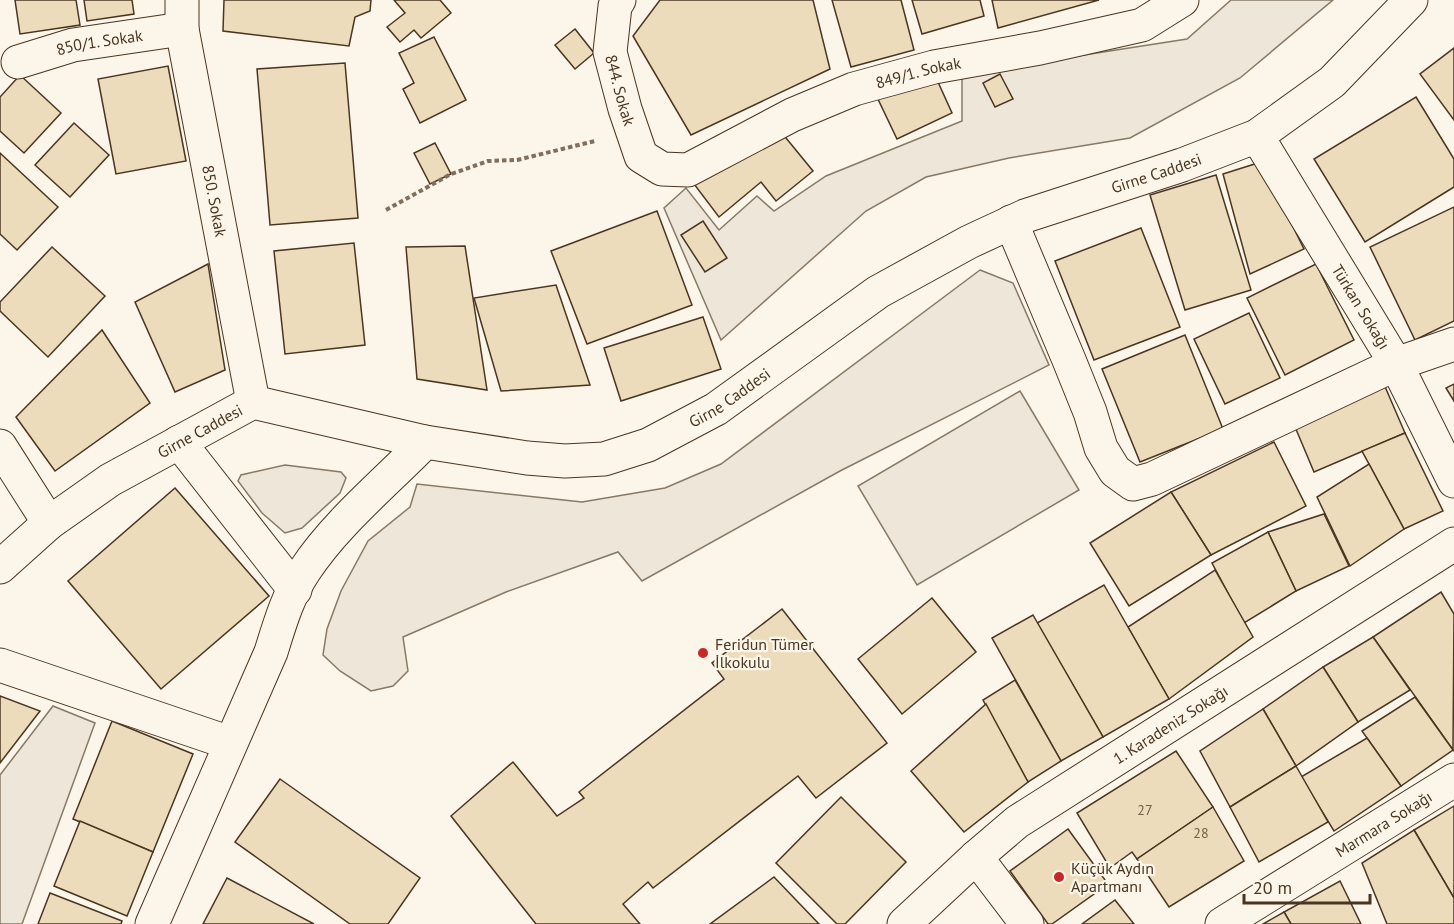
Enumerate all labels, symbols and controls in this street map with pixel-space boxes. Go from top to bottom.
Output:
street label: 850/1. Sokak [54,25,144,60]
street label: 844. Sokak [601,52,640,129]
street label: 849/1. Sokak [873,52,963,93]
street label: Girne Caddesi [1109,148,1204,197]
street label: 850. Sokak [198,163,231,239]
street label: Türkan Sokağı [1328,261,1395,353]
street label: Girne Caddesi [685,363,774,432]
street label: Girne Caddesi [154,400,246,462]
place label: Feridun Tümer İlkokulu [715,634,814,672]
marker: Feridun Tümer İlkokulu [696,646,710,660]
street label: 1. Karadeniz Sokağı [1109,681,1231,768]
street label: Marmara Sokağı [1331,786,1436,861]
house number: 27 [1137,801,1153,819]
house number: 28 [1193,824,1209,842]
place label: Küçük Aydın Apartmanı [1071,858,1154,896]
scale bar [1244,867,1370,905]
marker: Küçük Aydın Apartmanı [1052,870,1066,884]
text: 20 m [1253,876,1292,899]

